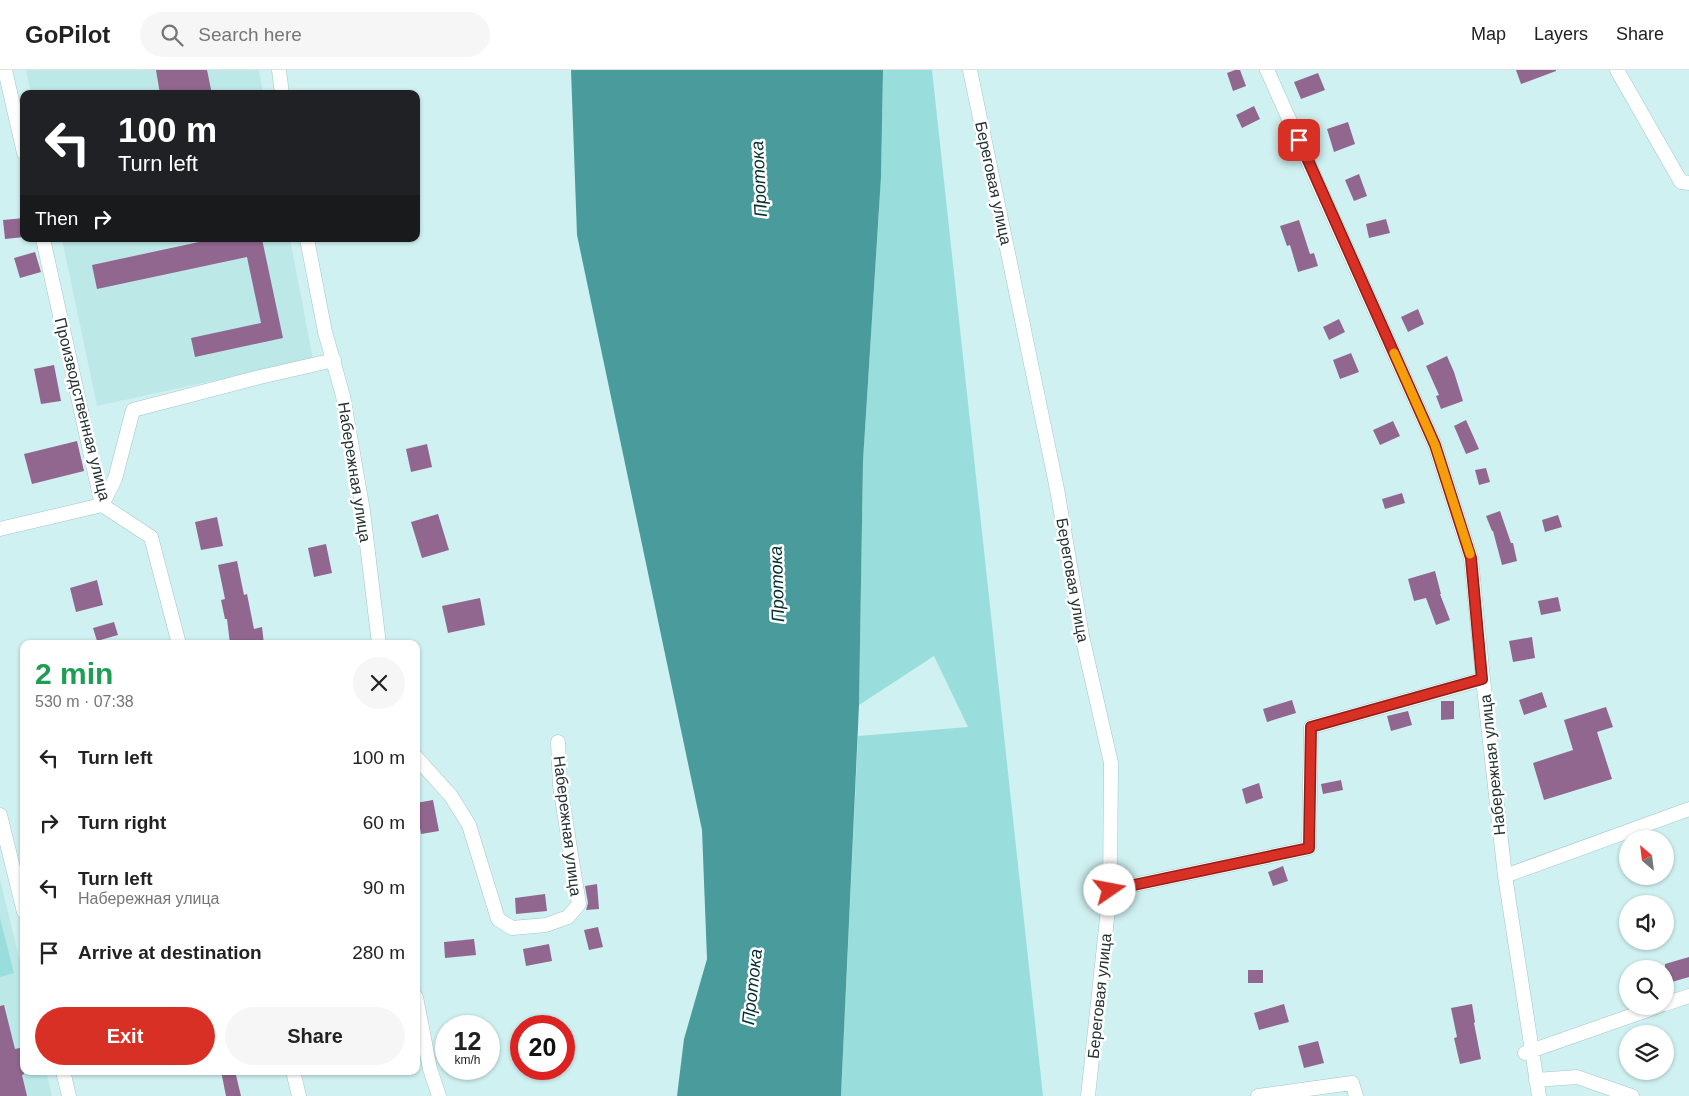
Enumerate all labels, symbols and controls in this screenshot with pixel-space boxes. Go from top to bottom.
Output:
search box [140,12,490,57]
text: GoPilot [25,21,110,48]
icon: search [158,21,186,49]
text: Search here [198,24,302,45]
text: Map [1471,24,1506,44]
text: Layers [1534,24,1588,44]
text: Share [1616,24,1664,44]
icon: left [35,110,100,175]
text: 100 m [118,110,217,149]
pin [1278,119,1320,161]
street label: Береговая улица [972,120,1015,247]
icon: arrive [1285,126,1313,154]
water label: Протока [747,140,771,218]
text: Turn left [118,151,198,176]
icon: right [88,205,116,233]
text: Then [35,208,78,229]
street label: Производственная улица [52,316,114,502]
street label: Набережная улица [335,401,374,543]
street label: Береговая улица [1053,517,1092,644]
water label: Протока [766,545,788,623]
text: 2 min [35,657,113,690]
button: close [353,657,405,709]
text: 530 m · 07:38 [35,693,134,710]
street label: Набережная улица [1477,694,1508,836]
icon: left [35,744,63,772]
text: Turn left [78,747,153,768]
text: 100 m [352,747,405,768]
street label: Набережная улица [550,755,585,897]
icon: right [35,809,63,837]
text: Turn right [78,812,166,833]
text: 60 m [363,812,405,833]
north arrow [1619,830,1674,885]
map controls [1619,830,1674,1080]
position arrow [1083,863,1135,915]
text: Turn left [78,868,153,889]
icon: left [35,874,63,902]
text: 90 m [363,877,405,898]
text: Набережная улица [78,890,219,907]
button: sound [1619,895,1674,950]
street label: Береговая улица [1084,932,1115,1060]
icon: arrive [35,939,63,967]
text: Arrive at destination [78,942,262,963]
text: 280 m [352,942,405,963]
water label: Протока [738,948,766,1026]
button: search [1619,960,1674,1015]
button: Exit [35,1007,215,1065]
button: Share [225,1007,405,1065]
speed limit sign: 20 [510,1015,575,1080]
button: layers [1619,1025,1674,1080]
text: 12 [454,1027,481,1055]
text: km/h [454,1053,481,1067]

